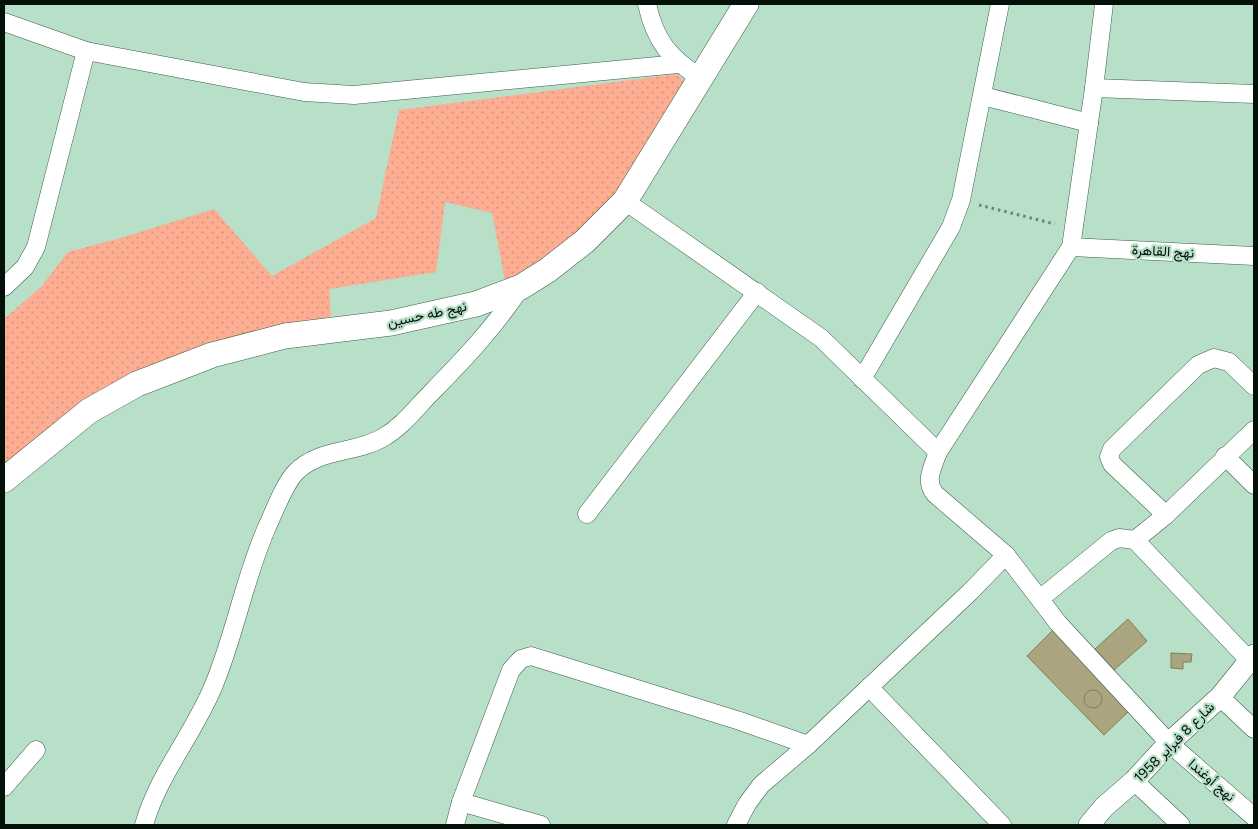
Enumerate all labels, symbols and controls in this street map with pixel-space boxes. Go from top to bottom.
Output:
street label: نهج القاهرة [1131,241,1195,264]
street label: نهج طه حسين [386,298,469,333]
street label: شارع 8 فبراير 1958 [1131,699,1220,788]
street label: نهج أوغندا [1184,756,1238,807]

